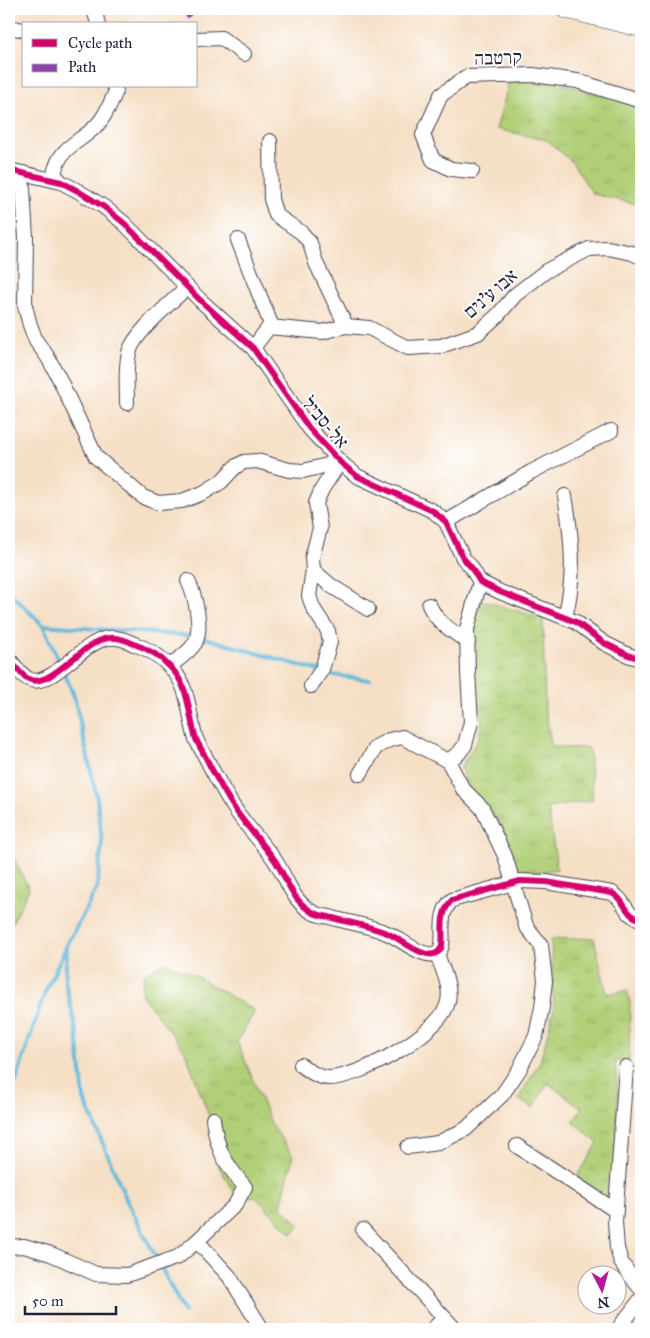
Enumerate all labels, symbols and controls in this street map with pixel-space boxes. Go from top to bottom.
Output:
legend [22,22,198,88]
text: Cycle path [68,34,133,52]
street label: קרטבה [474,45,522,70]
text: Path [68,58,97,76]
street label: אבו ע'נים [459,264,522,323]
street label: אל-סביל [297,392,354,453]
north arrow [578,1266,628,1316]
scale bar [25,1283,116,1315]
text: 50 m [32,1292,64,1310]
text: N [596,1293,610,1312]

